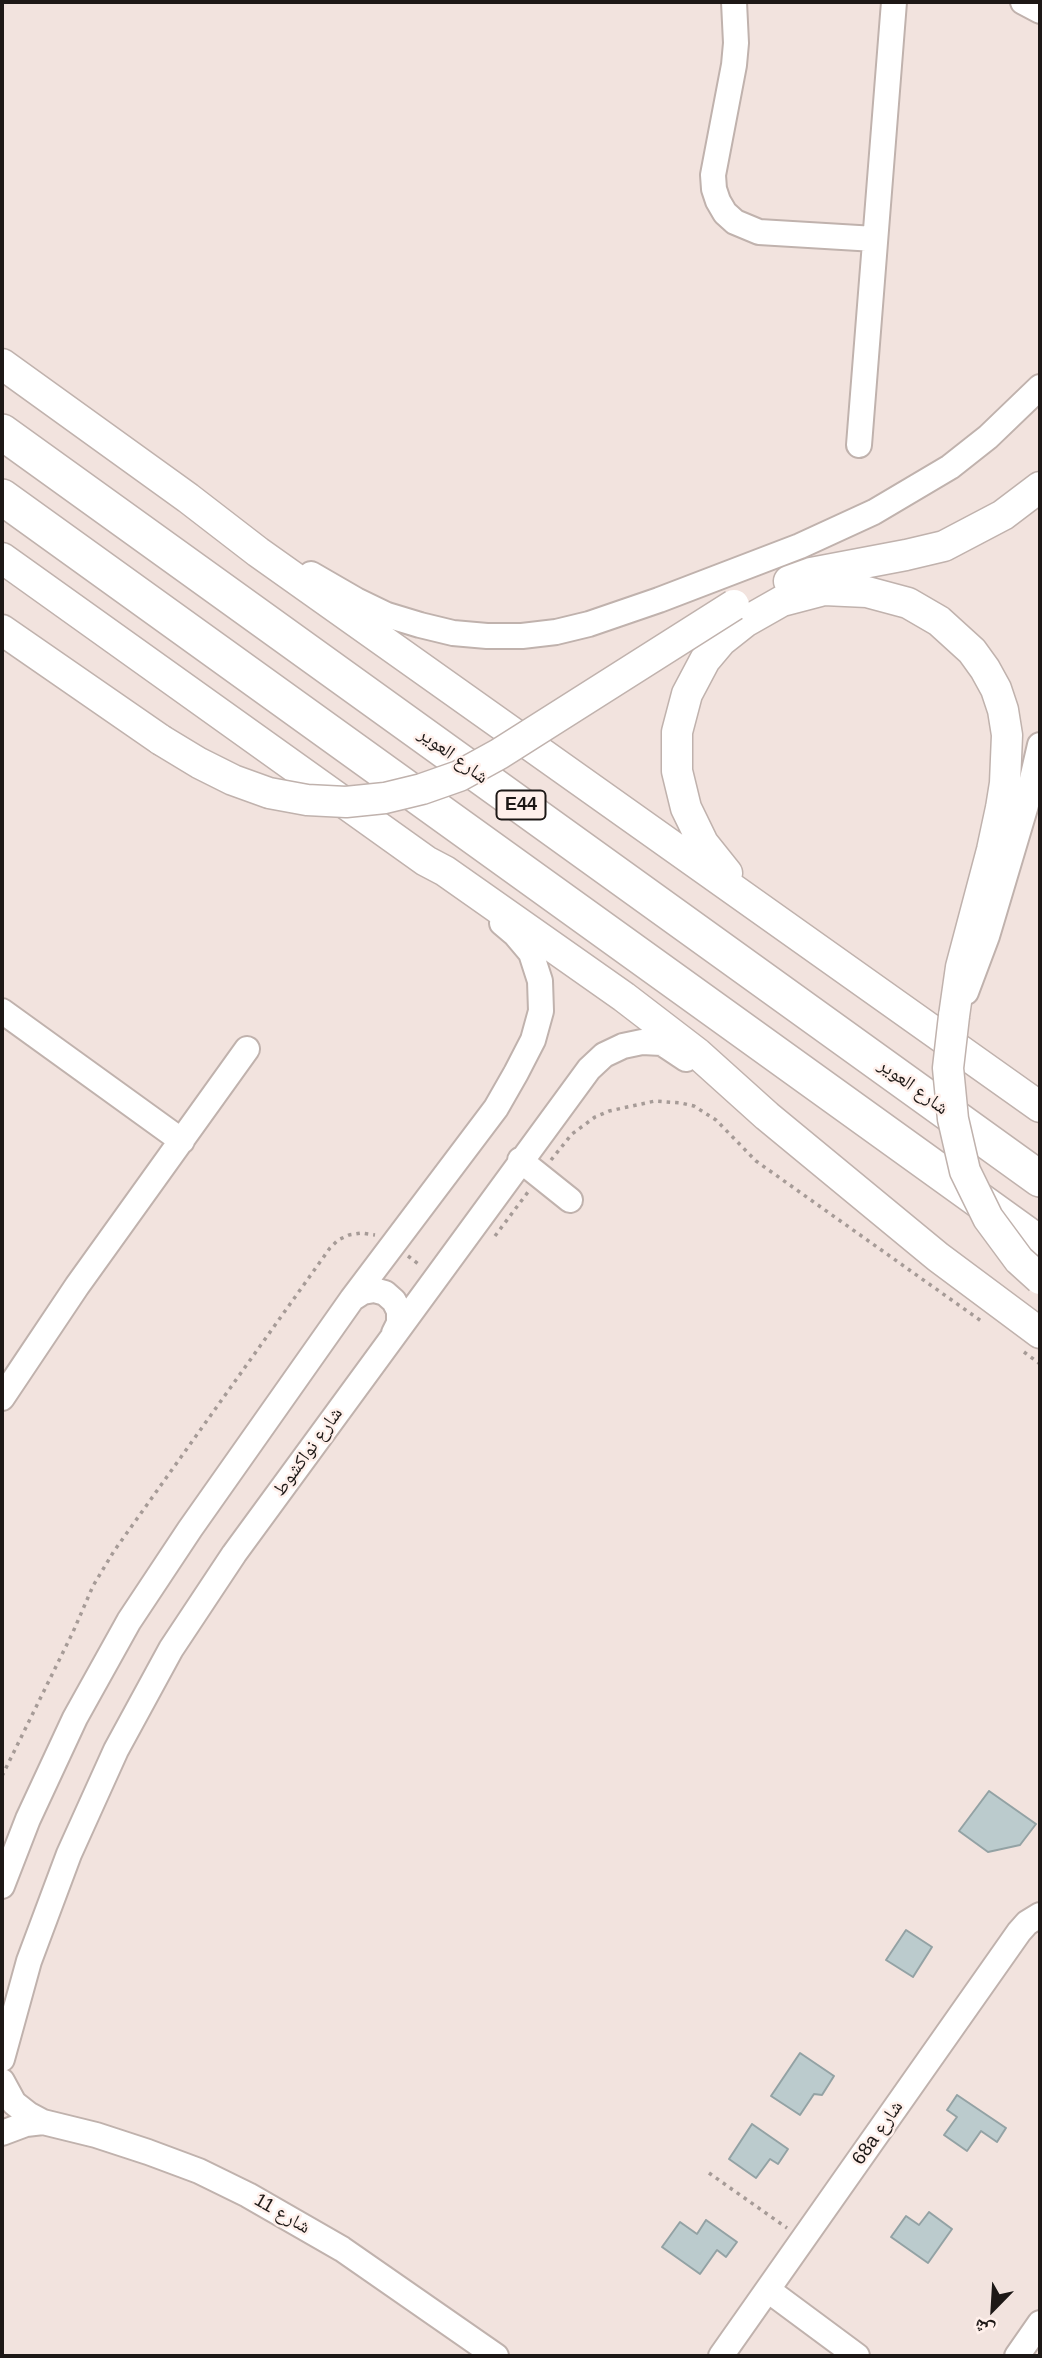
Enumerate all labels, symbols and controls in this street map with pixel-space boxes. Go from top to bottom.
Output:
street label: شارع العوير [414,723,492,789]
road number: E44 [496,790,546,820]
street label: شارع العوير [874,1054,952,1120]
street label: شارع نواكشوط [268,1403,348,1501]
street label: 68a شارع [848,2097,908,2169]
street label: شارع 11 [250,2189,314,2239]
north arrow [958,2274,1028,2344]
text: ش [971,2315,998,2342]

